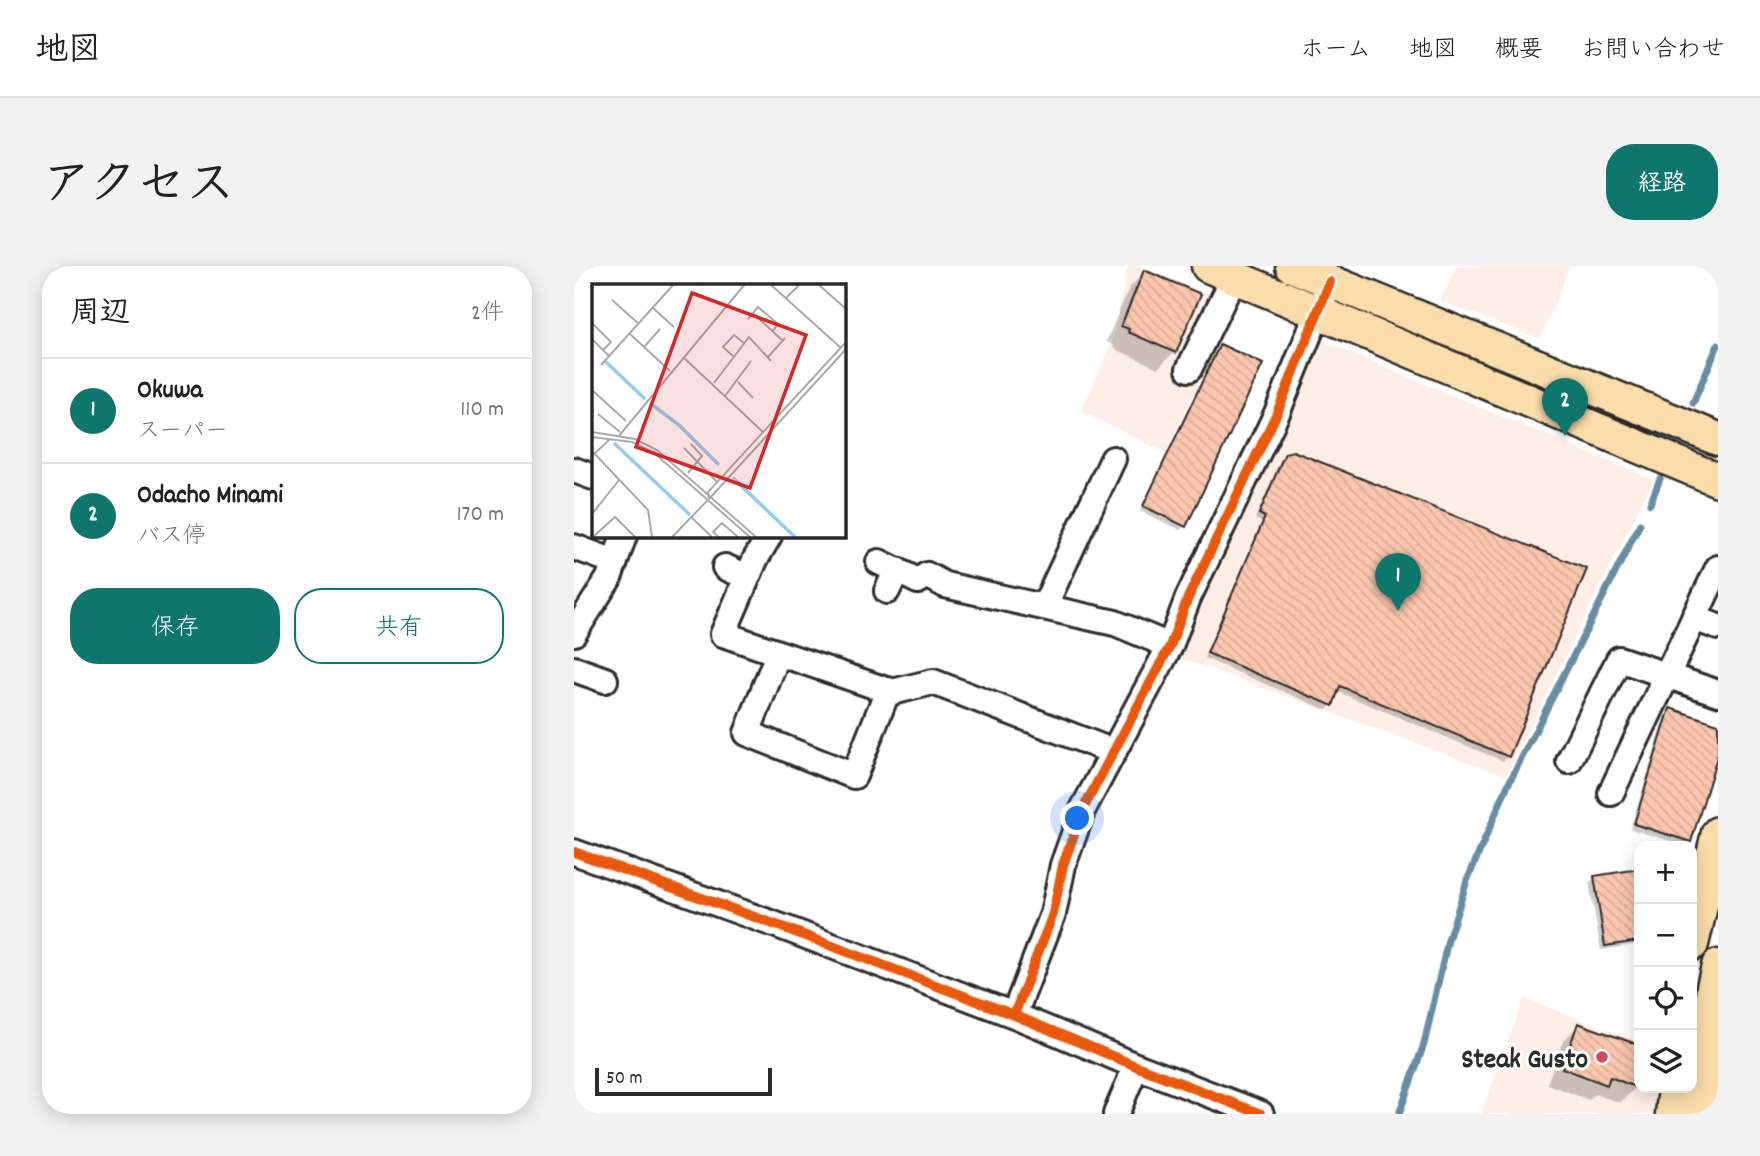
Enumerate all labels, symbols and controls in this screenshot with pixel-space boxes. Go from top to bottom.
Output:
text: 地図 [35,29,101,76]
text: ホーム [1300,34,1371,68]
text: 地図 [1409,34,1457,68]
text: 概要 [1495,34,1543,68]
text: お問い合わせ [1581,34,1725,68]
button: 経路 [1606,144,1718,220]
text: アクセス [42,153,235,223]
inset map [592,284,845,537]
text: 周辺 [70,294,130,337]
text: 2件 [471,298,504,331]
text: Okuwa [137,373,203,410]
pin: 2 [1542,378,1588,436]
text: 1 [90,394,96,427]
text: 110 m [460,394,504,427]
text: スーパー [137,416,228,449]
text: Odacho Minami [137,478,283,515]
text: 2 [88,499,98,532]
text: 170 m [457,499,504,532]
text: バス停 [137,521,206,554]
pin: 1 [1375,553,1421,611]
button: 保存 [70,588,280,664]
button: 共有 [294,588,504,664]
your location [1060,801,1094,835]
map controls [1634,841,1697,1093]
button: + [1634,841,1697,904]
button: − [1634,904,1697,967]
button: locate [1634,967,1697,1030]
button: layers [1634,1030,1697,1093]
place label: Steak Gusto [1461,1042,1588,1082]
marker: Steak Gusto [1594,1049,1610,1065]
scale bar [595,1065,772,1097]
text: 50 m [606,1066,643,1093]

